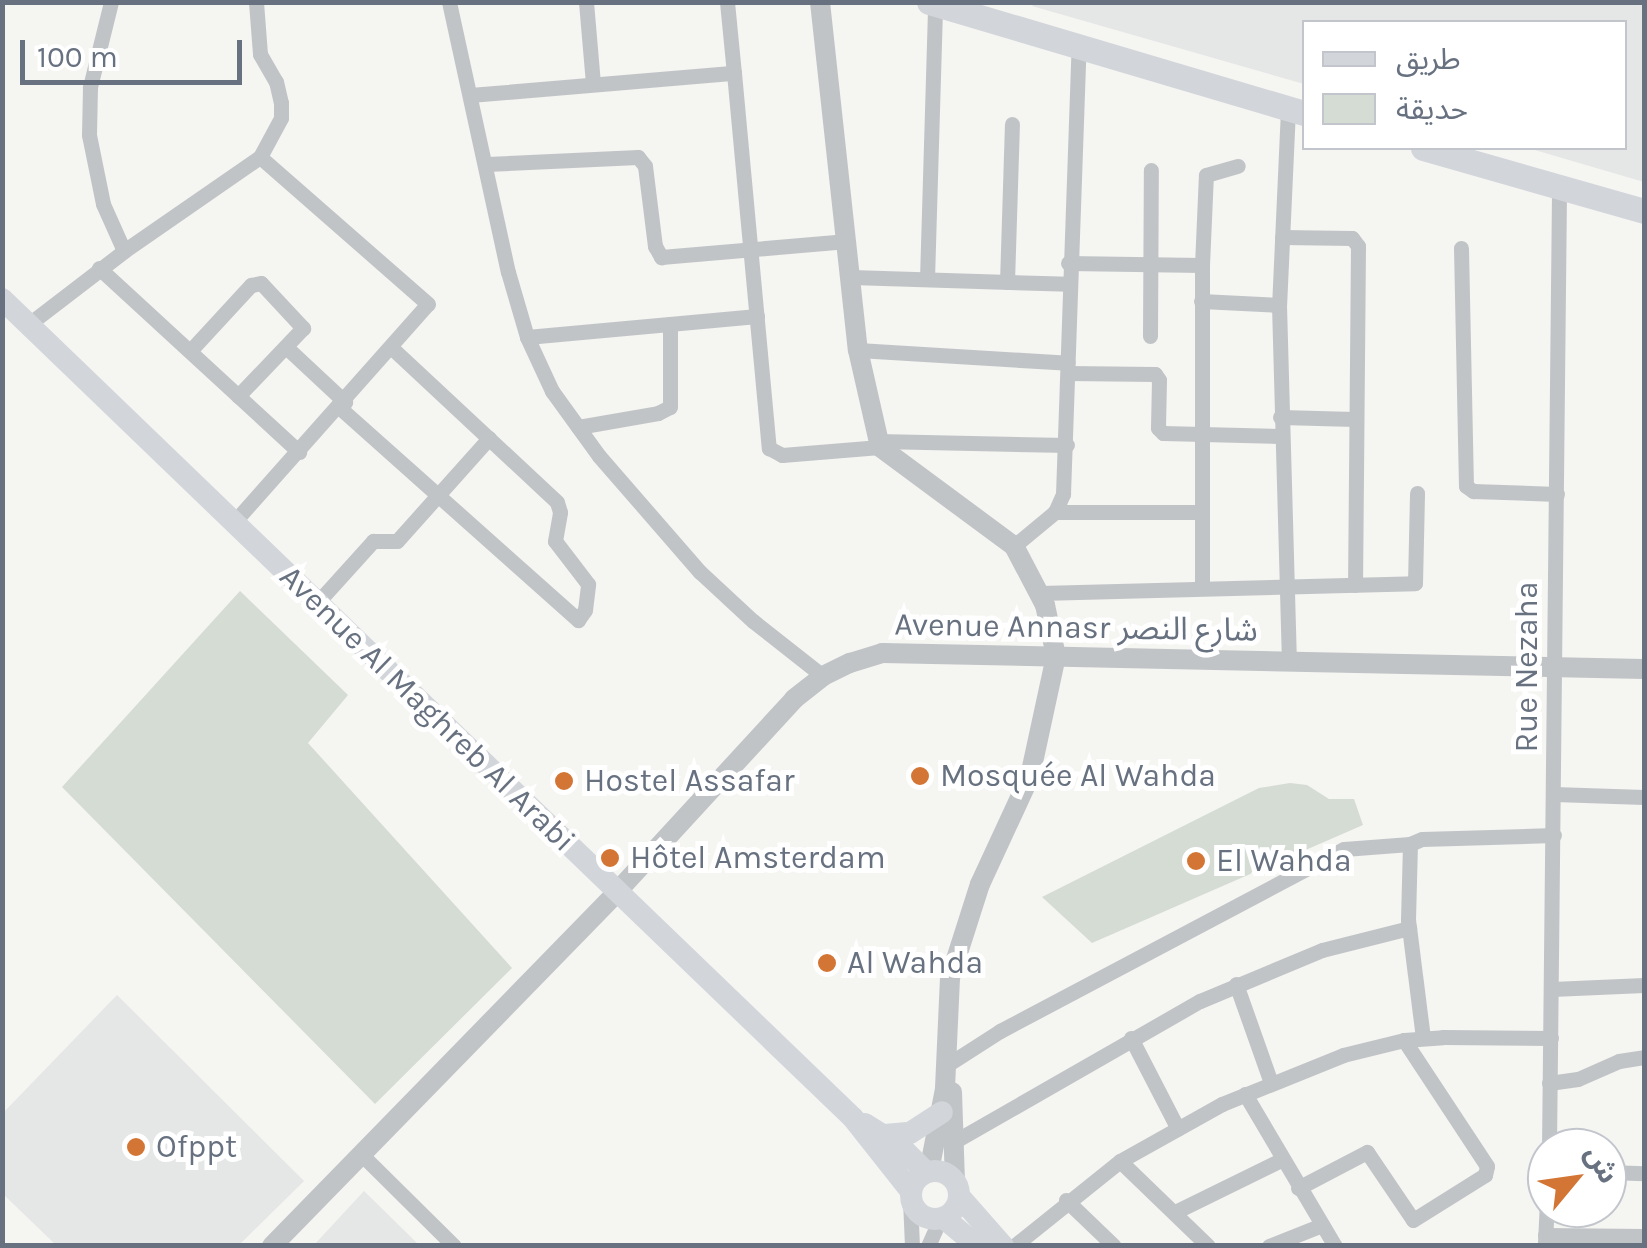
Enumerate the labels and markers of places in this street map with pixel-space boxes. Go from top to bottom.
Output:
place label: Mosquée Al Wahda [940,757,1216,795]
place label: Hostel Assafar [584,762,794,800]
marker: Mosquée Al Wahda [909,765,931,787]
marker: Hostel Assafar [553,770,575,792]
place label: Hôtel Amsterdam [630,839,886,877]
place label: El Wahda [1216,842,1352,880]
marker: Hôtel Amsterdam [599,847,621,869]
marker: El Wahda [1185,850,1207,872]
place label: Al Wahda [847,944,983,982]
marker: Al Wahda [816,952,838,974]
place label: Ofppt [156,1128,237,1166]
marker: Ofppt [125,1136,147,1158]

